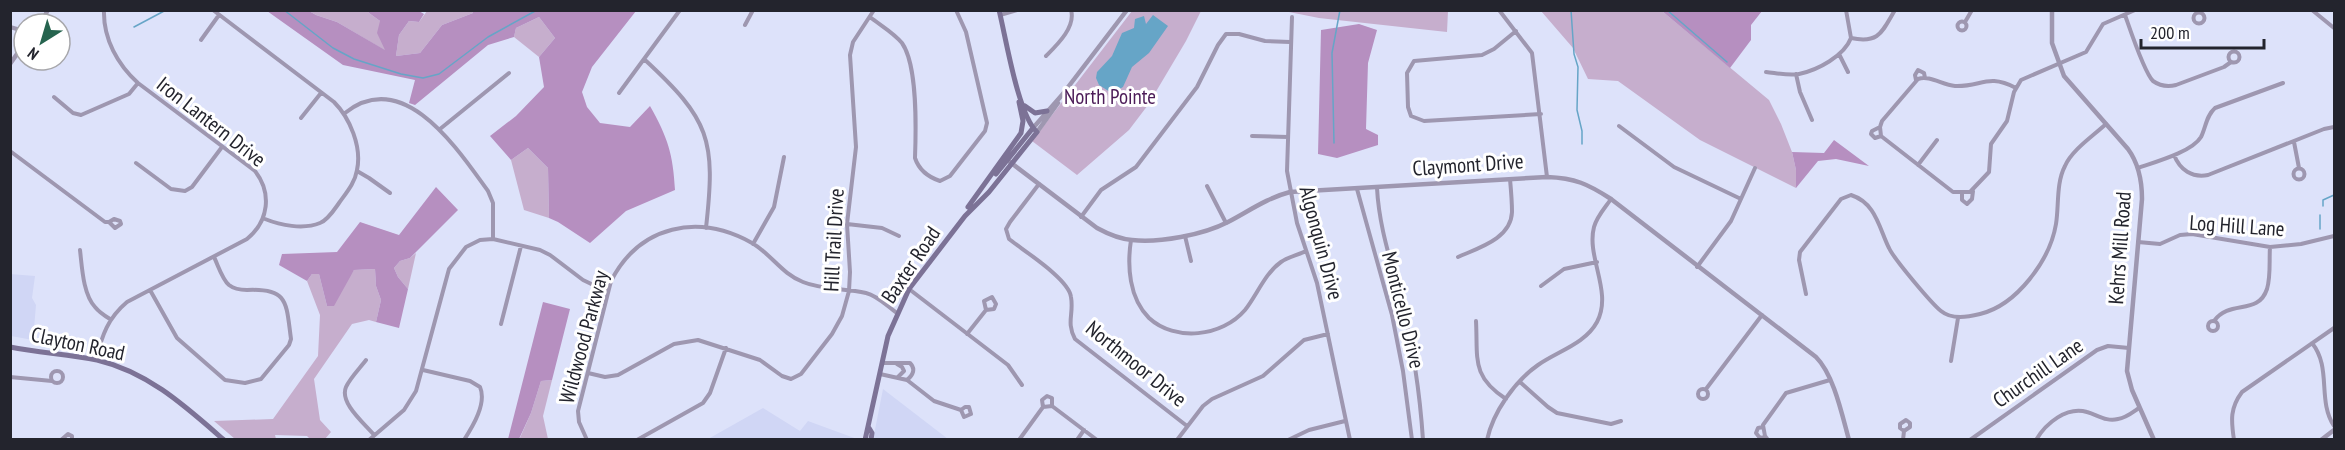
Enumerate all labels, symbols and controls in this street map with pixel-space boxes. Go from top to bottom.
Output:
north arrow [12,12,72,72]
scale bar [2141,12,2264,50]
text: 200 m [2150,21,2190,44]
text: N [24,43,42,65]
street label: Iron Lantern Drive [151,71,271,173]
park label: North Pointe [1064,83,1156,110]
street label: Claymont Drive [1412,147,1524,182]
street label: Algonquin Drive [1293,183,1350,303]
street label: Hill Trail Drive [817,188,850,292]
street label: Kehrs Mill Road [2102,191,2137,305]
street label: Log Hill Lane [2189,209,2285,242]
street label: Baxter Road [875,221,946,308]
street label: Monticello Drive [1376,249,1431,371]
street label: Wildwood Parkway [553,267,614,406]
street label: Northmoor Drive [1080,315,1192,412]
street label: Clayton Road [29,320,127,367]
street label: Churchill Lane [1987,332,2088,413]

